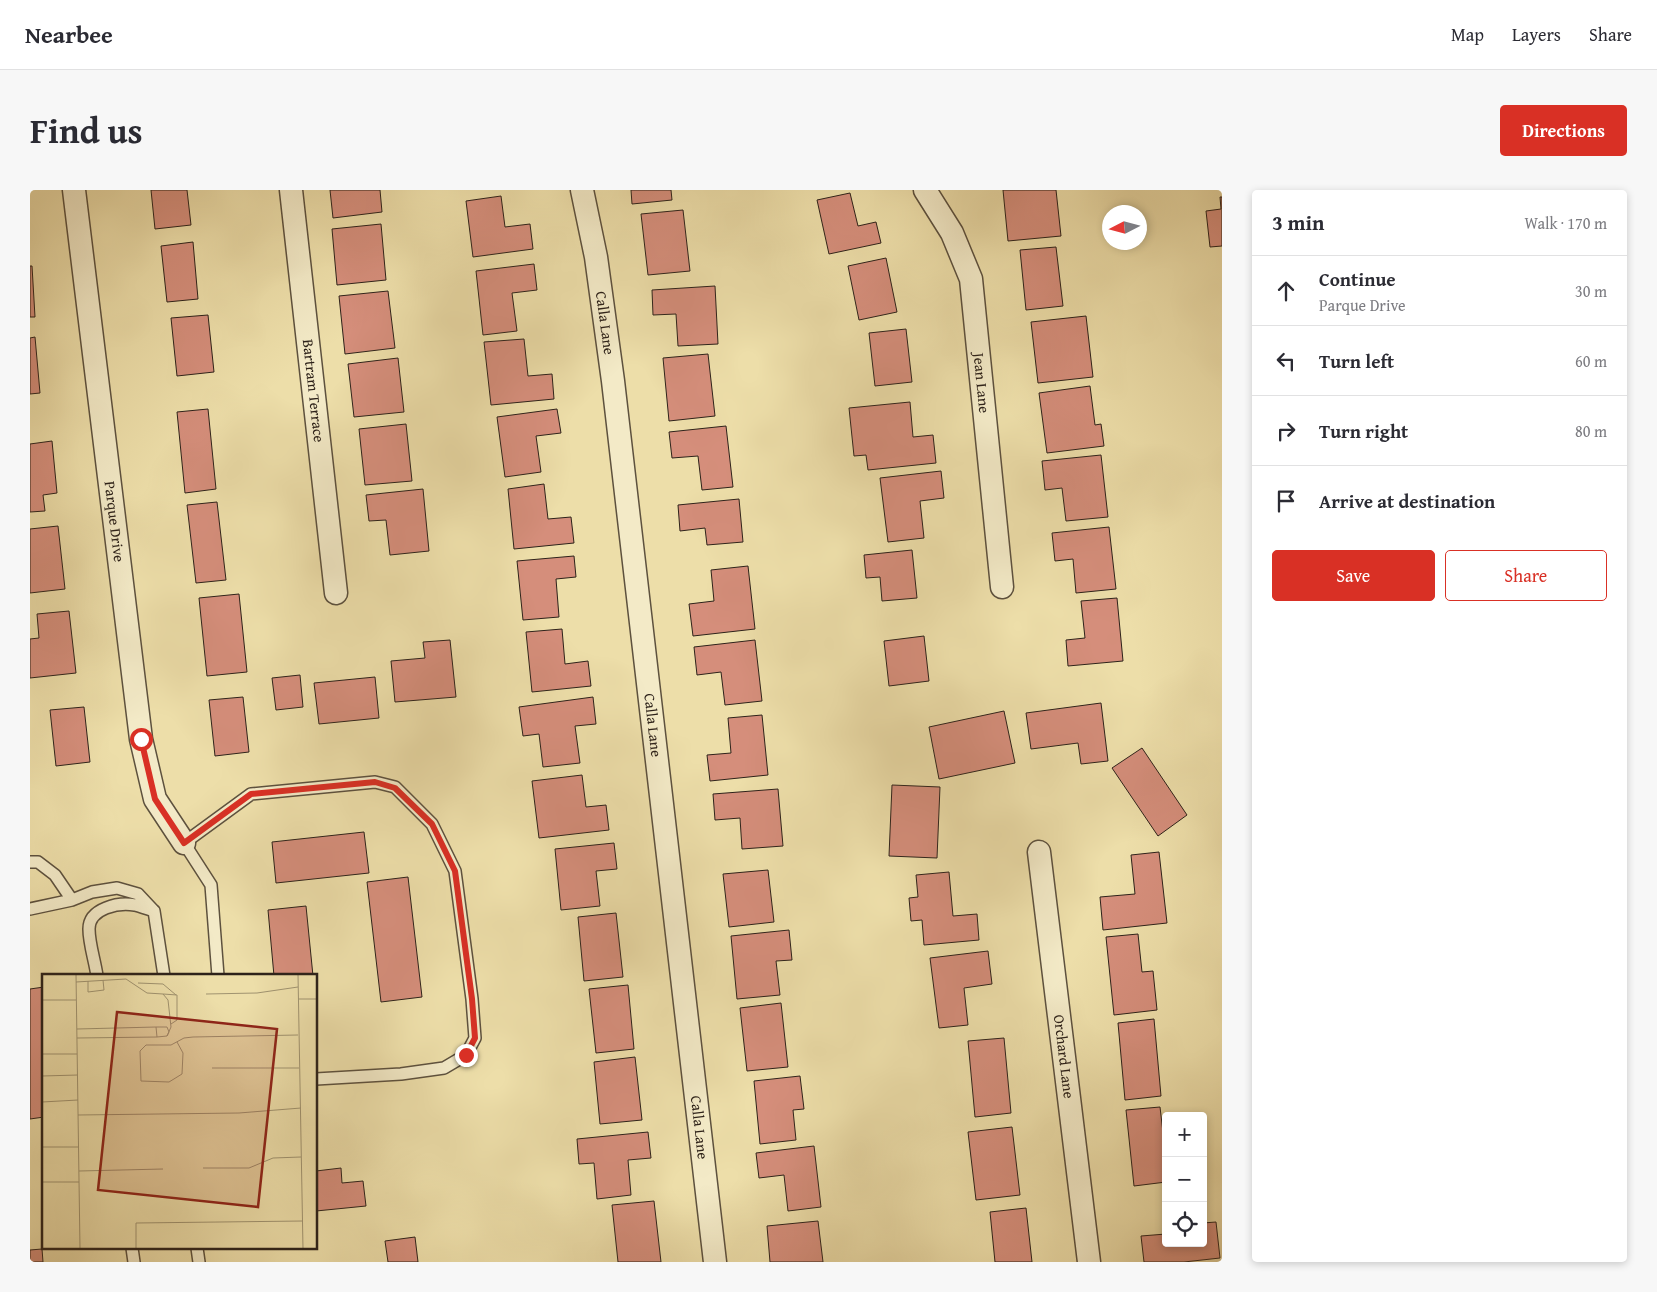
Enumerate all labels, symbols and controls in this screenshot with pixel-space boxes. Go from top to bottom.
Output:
text: Nearbee [25,17,113,52]
text: Map [1451,21,1484,48]
text: Layers [1512,21,1561,48]
text: Share [1589,21,1632,48]
text: Find us [30,105,143,156]
button: Directions [1500,105,1627,156]
north arrow [1102,205,1147,250]
text: 3 min [1272,207,1324,238]
text: Walk · 170 m [1524,211,1607,235]
text: Continue [1319,265,1396,293]
icon: ahead [1272,277,1300,305]
text: 30 m [1575,279,1607,303]
street label: Calla Lane [591,290,620,356]
text: Parque Drive [1319,293,1406,317]
street label: Bartram Terrace [298,338,330,443]
icon: left [1272,347,1300,375]
text: Turn left [1319,347,1394,375]
text: 60 m [1575,349,1607,373]
street label: Jean Lane [968,350,995,414]
icon: right [1272,417,1300,445]
text: Turn right [1319,417,1408,445]
text: 80 m [1575,419,1607,443]
street label: Parque Drive [100,480,130,563]
icon: arrive [1272,487,1300,515]
text: Arrive at destination [1319,487,1495,515]
button: Save [1272,550,1435,601]
button: Share [1445,550,1607,601]
street label: Calla Lane [639,692,667,758]
route start [130,728,153,751]
inset map [42,974,318,1250]
street label: Orchard Lane [1049,1013,1080,1100]
route end [455,1044,478,1067]
street label: Calla Lane [686,1094,714,1160]
map controls [1162,1112,1207,1247]
button: + [1162,1112,1207,1157]
button: − [1162,1157,1207,1202]
button: locate [1162,1202,1207,1247]

